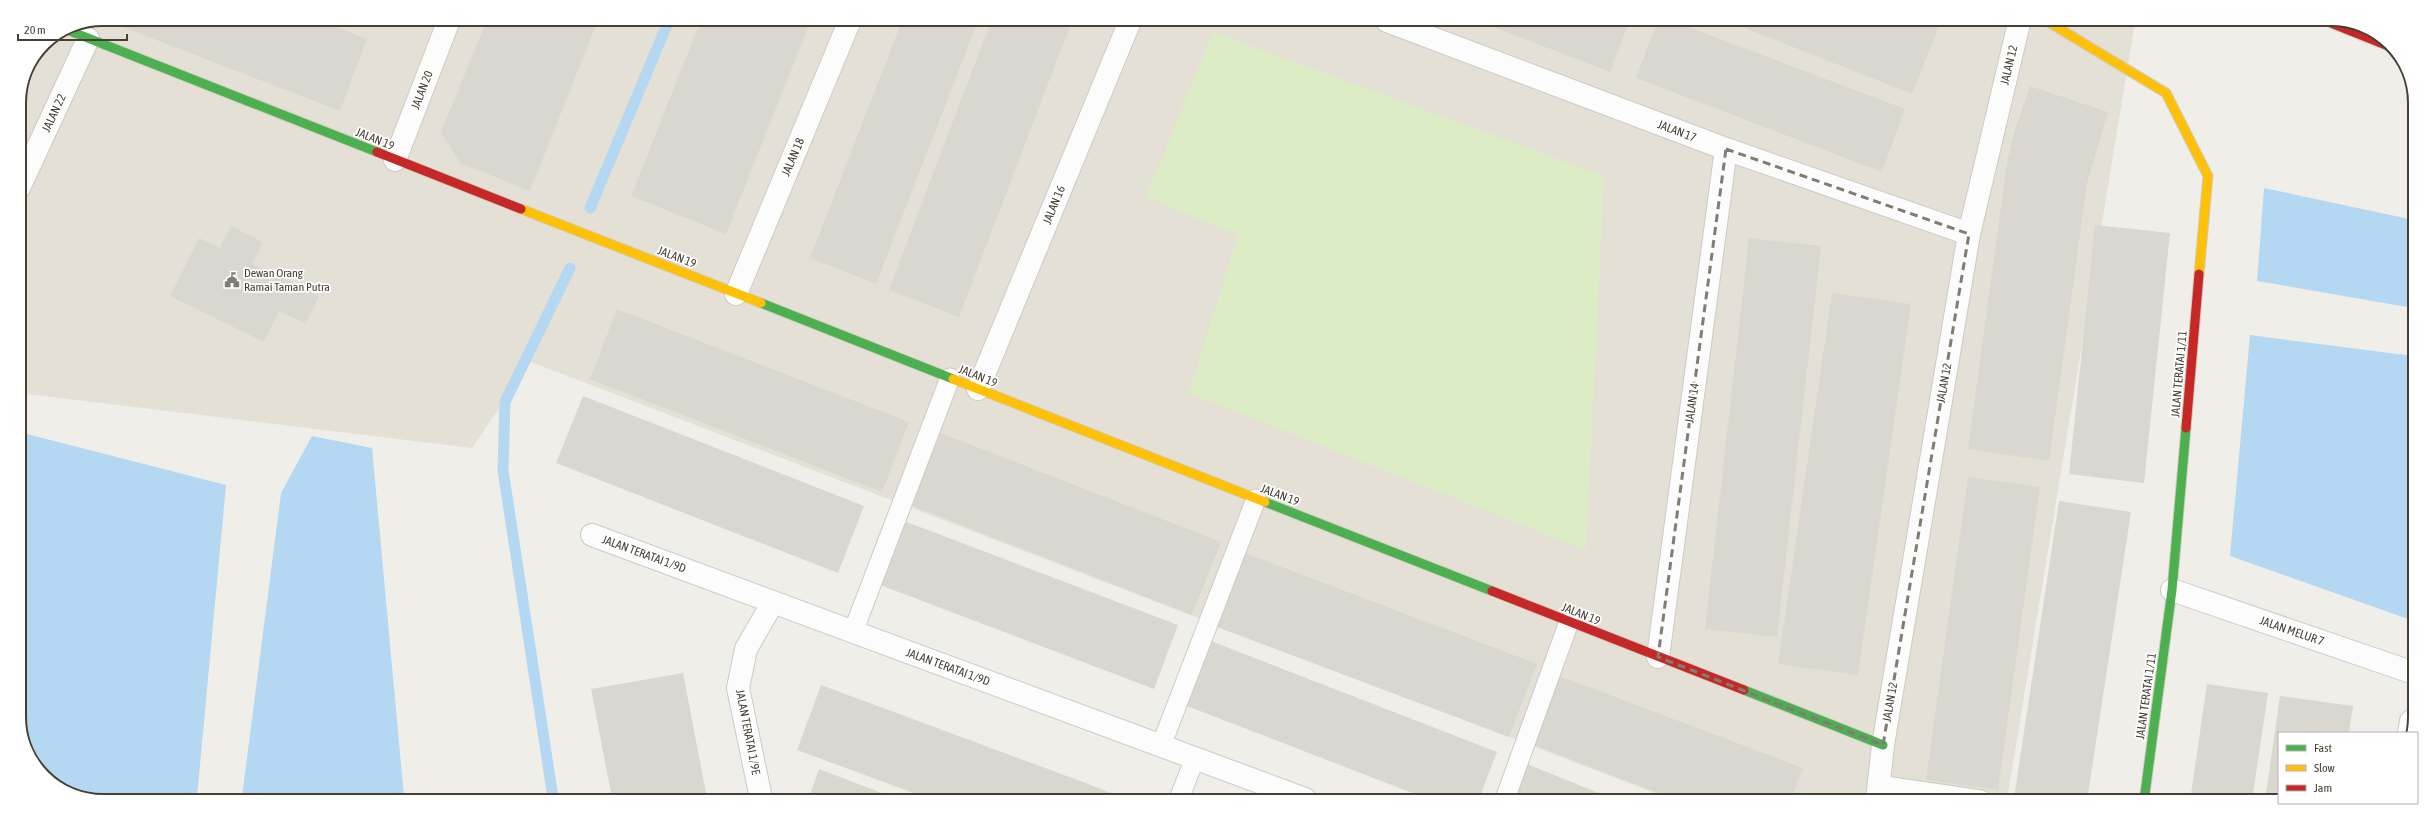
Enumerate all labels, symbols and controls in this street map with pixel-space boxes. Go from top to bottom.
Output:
scale bar [18,16,127,42]
text: 20 m [24,23,46,37]
street label: JALAN 12 [1998,44,2020,86]
street label: JALAN 20 [408,68,436,111]
street label: JALAN 22 [39,92,69,134]
street label: JALAN 17 [1656,117,1699,145]
street label: JALAN 19 [354,125,397,153]
street label: JALAN 18 [779,135,807,178]
street label: JALAN 16 [1040,183,1068,226]
street label: JALAN 19 [656,243,699,271]
place label: Dewan Orang Ramai Taman Putra [244,266,330,294]
public building icon: Dewan Orang Ramai Taman Putra [223,271,241,289]
street label: JALAN TERATAI 1/11 [2168,330,2190,418]
street label: JALAN 19 [957,362,1000,390]
street label: JALAN 12 [1934,362,1954,404]
street label: JALAN 14 [1682,382,1702,424]
street label: JALAN 19 [1259,481,1302,509]
street label: JALAN TERATAI 1/9D [600,532,688,576]
street label: JALAN 19 [1560,600,1603,628]
street label: JALAN MELUR 7 [2258,613,2326,649]
street label: JALAN TERATAI 1/9D [904,645,992,689]
street label: JALAN TERATAI 1/11 [2133,652,2159,740]
street label: JALAN 12 [1880,681,1900,723]
street label: JALAN TERATAI 1/9E [733,688,763,776]
legend [2278,732,2418,804]
text: Fast [2314,741,2332,755]
text: Slow [2314,761,2335,775]
text: Jam [2314,781,2332,795]

